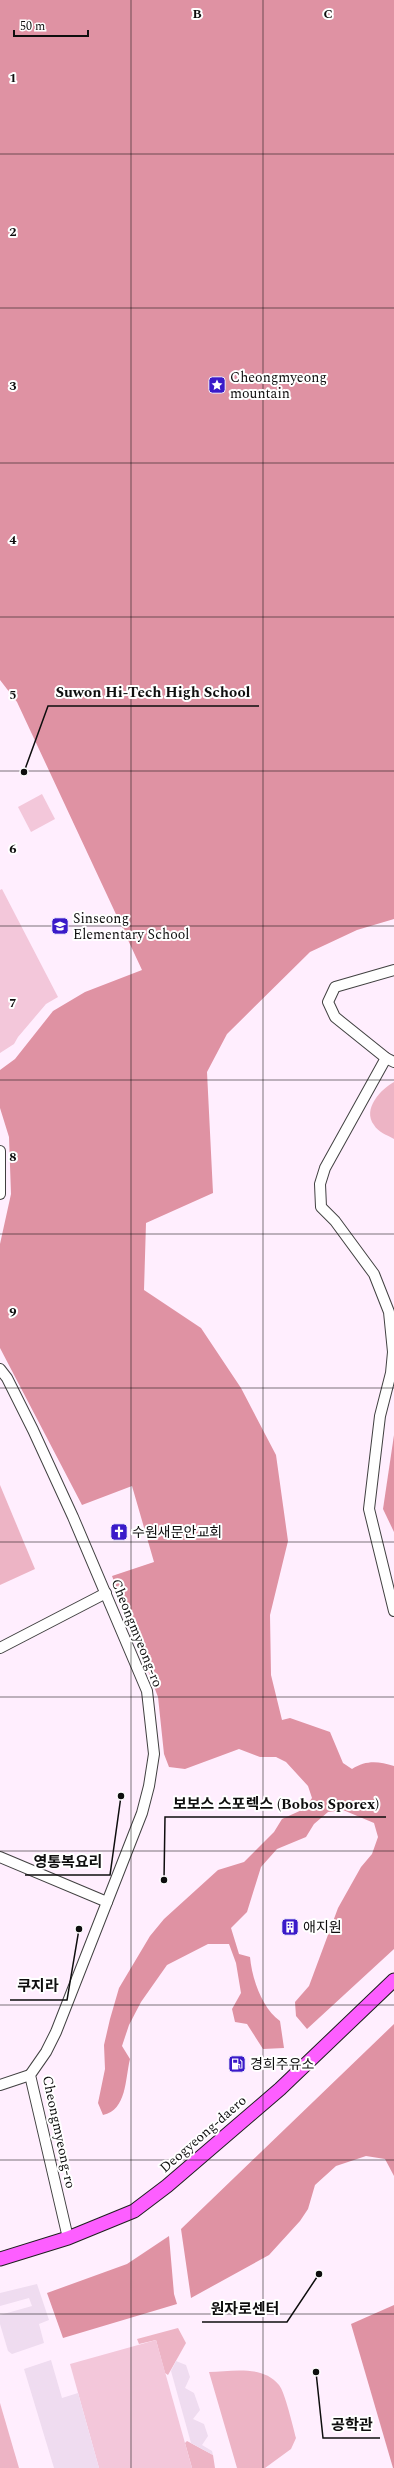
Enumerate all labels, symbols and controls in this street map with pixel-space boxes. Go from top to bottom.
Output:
text: B [192,4,202,24]
text: C [323,4,333,24]
scale bar [14,12,88,38]
text: 50 m [20,17,45,36]
text: 1 [9,68,17,88]
text: 2 [9,222,17,242]
place label: Cheongmyeong mountain [230,367,327,404]
place icon: Cheongmyeong mountain [207,375,227,395]
text: 3 [9,376,17,396]
text: 4 [9,530,17,550]
callout: Suwon Hi-Tech High School [48,679,259,706]
text: Suwon Hi-Tech High School [56,681,251,704]
text: 5 [9,685,17,705]
text: 6 [9,839,17,859]
place label: Sinseong Elementary School [73,908,189,945]
school or university icon: Sinseong Elementary School [50,916,70,936]
text: 7 [9,993,17,1013]
text: 8 [9,1147,17,1167]
text: 9 [9,1302,17,1322]
church icon: 수원새문안교회 [109,1522,129,1542]
place label: 수원새문안교회 [132,1522,222,1543]
street label: Cheongmyeong-ro [106,1576,168,1690]
callout: 보보스 스포렉스 (Bobos Sporex) [165,1790,386,1817]
text: 보보스 스포렉스 (Bobos Sporex) [173,1793,379,1816]
callout: 영통복요리 [25,1848,110,1875]
text: 영통복요리 [33,1851,103,1874]
building icon: 애지원 [280,1917,300,1937]
place label: 애지원 [303,1917,342,1938]
callout: 쿠지라 [10,1973,67,2000]
text: 쿠지라 [17,1975,59,1998]
fuel station icon: 경희주유소 [227,2054,247,2074]
place label: 경희주유소 [250,2054,315,2075]
street label: Cheongmyeong-ro [37,2074,81,2190]
street label: Deogyeong-daero [155,2090,251,2178]
callout: 원자로센터 [202,2295,287,2322]
text: 원자로센터 [210,2298,280,2321]
callout: 공학관 [323,2411,380,2438]
text: 공학관 [331,2414,373,2437]

